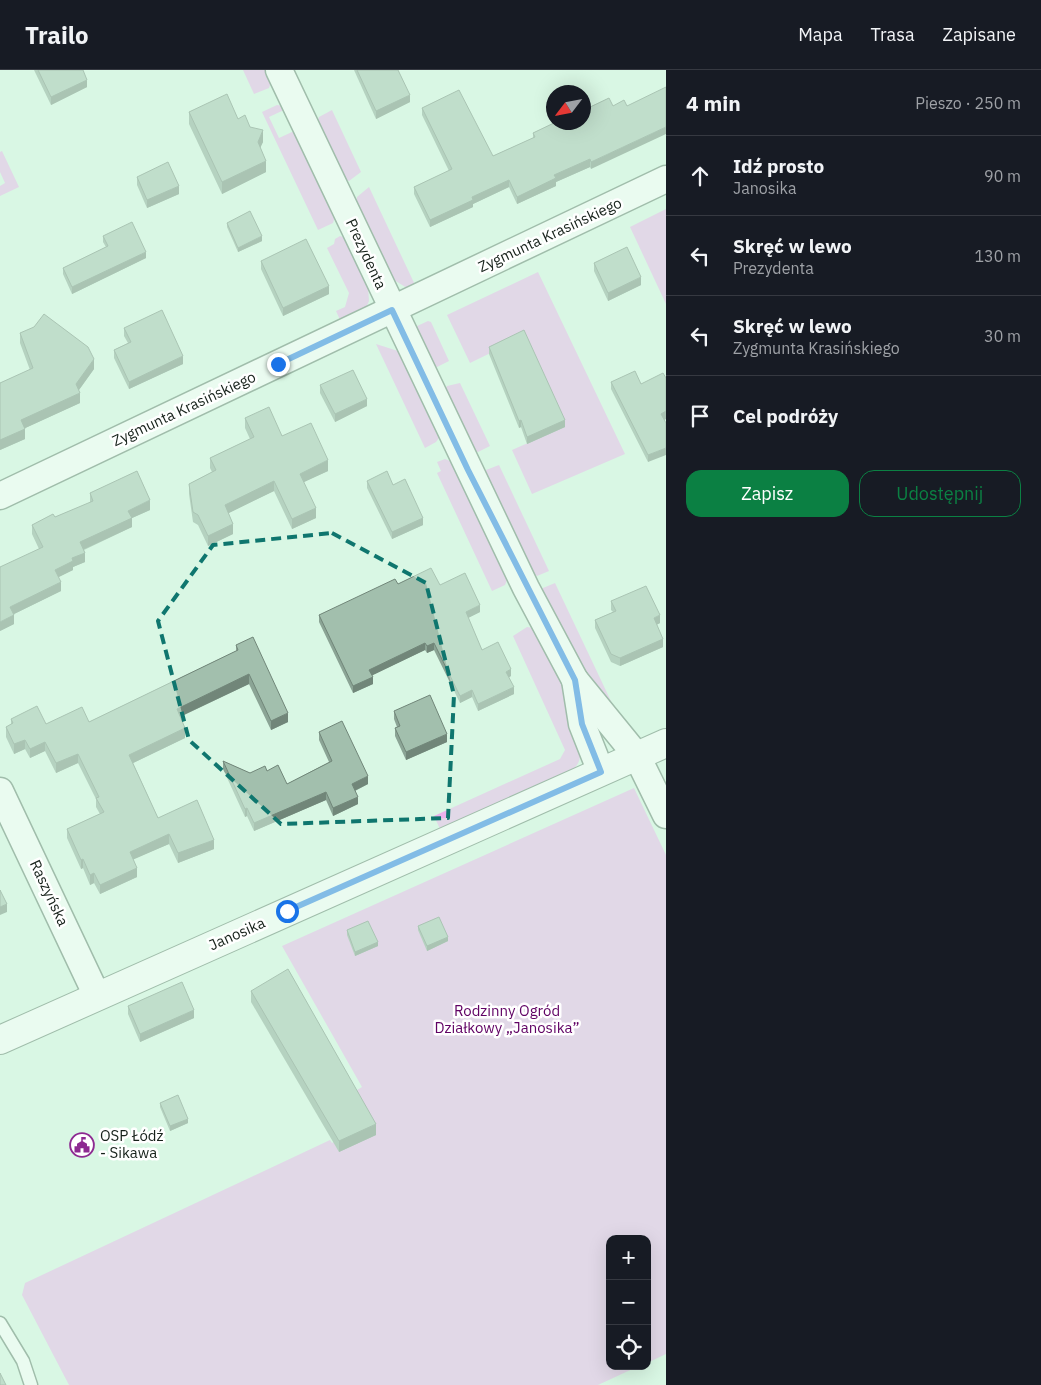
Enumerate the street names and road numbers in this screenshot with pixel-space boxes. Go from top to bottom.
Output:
street label: Zygmunta Krasińskiego [475,193,625,276]
street label: Prezydenta [342,215,391,292]
street label: Zygmunta Krasińskiego [109,367,259,450]
street label: Raszyńska [26,857,73,929]
street label: Janosika [206,913,268,954]

